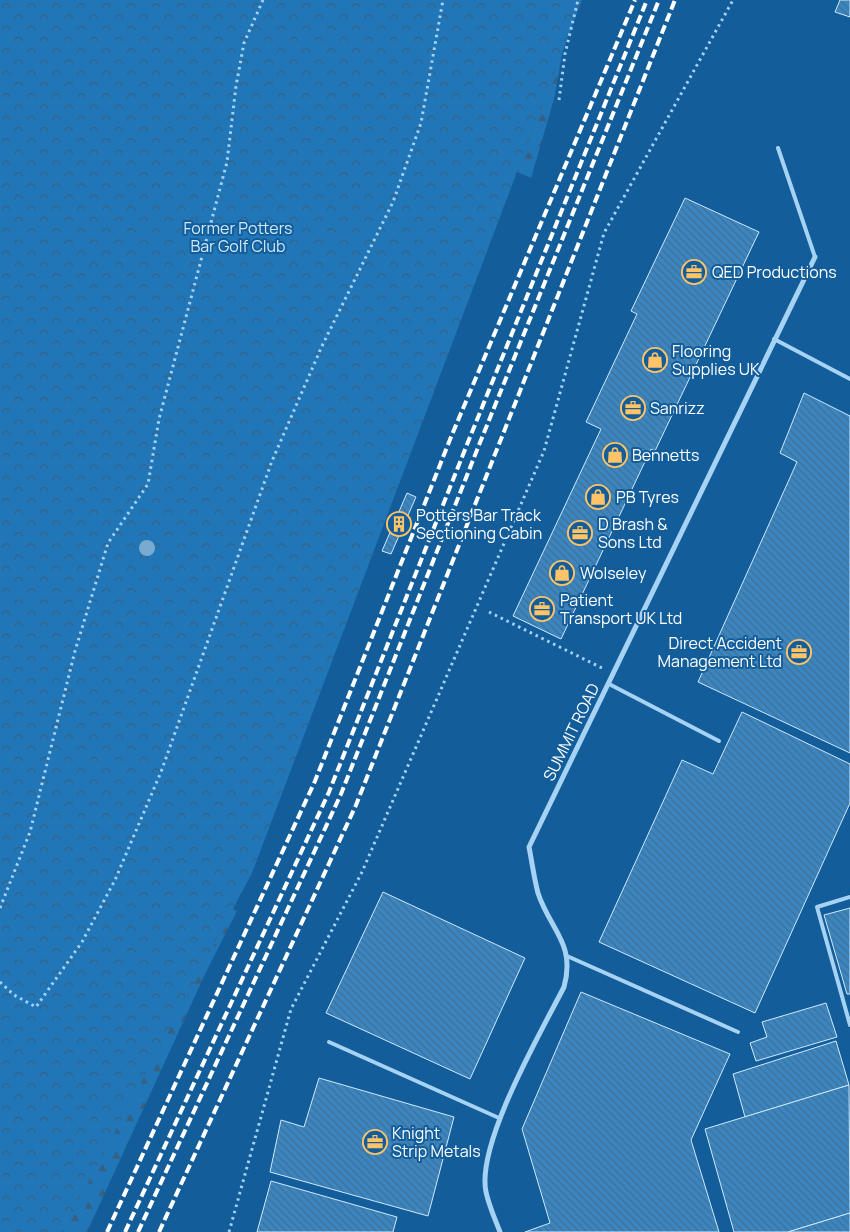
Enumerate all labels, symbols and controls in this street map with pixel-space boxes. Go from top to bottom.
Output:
park label: Former Potters Bar Golf Club [183,217,293,257]
office icon: QED Productions [681,259,707,285]
place label: QED Productions [712,261,837,283]
place label: Flooring Supplies UK [672,340,760,380]
shop icon: Flooring Supplies UK [642,347,668,373]
office icon: Sanrizz [620,395,646,421]
place label: Sanrizz [650,397,705,419]
shop icon: Bennetts [602,442,628,468]
place label: Bennetts [632,444,700,466]
shop icon: PB Tyres [585,484,611,510]
place label: PB Tyres [616,486,679,508]
place label: Potters Bar Track Sectioning Cabin [416,504,542,544]
building icon: Potters Bar Track Sectioning Cabin [386,511,412,537]
place label: D Brash & Sons Ltd [598,513,668,553]
office icon: D Brash & Sons Ltd [567,520,593,546]
shop icon: Wolseley [549,560,575,586]
place label: Wolseley [580,562,647,584]
place label: Patient Transport UK Ltd [560,589,682,629]
office icon: Patient Transport UK Ltd [529,596,555,622]
place label: Direct Accident Management Ltd [658,632,782,672]
office icon: Direct Accident Management Ltd [786,639,812,665]
street label: SUMMIT ROAD [538,679,604,785]
place label: Knight Strip Metals [392,1122,481,1162]
office icon: Knight Strip Metals [362,1129,388,1155]

